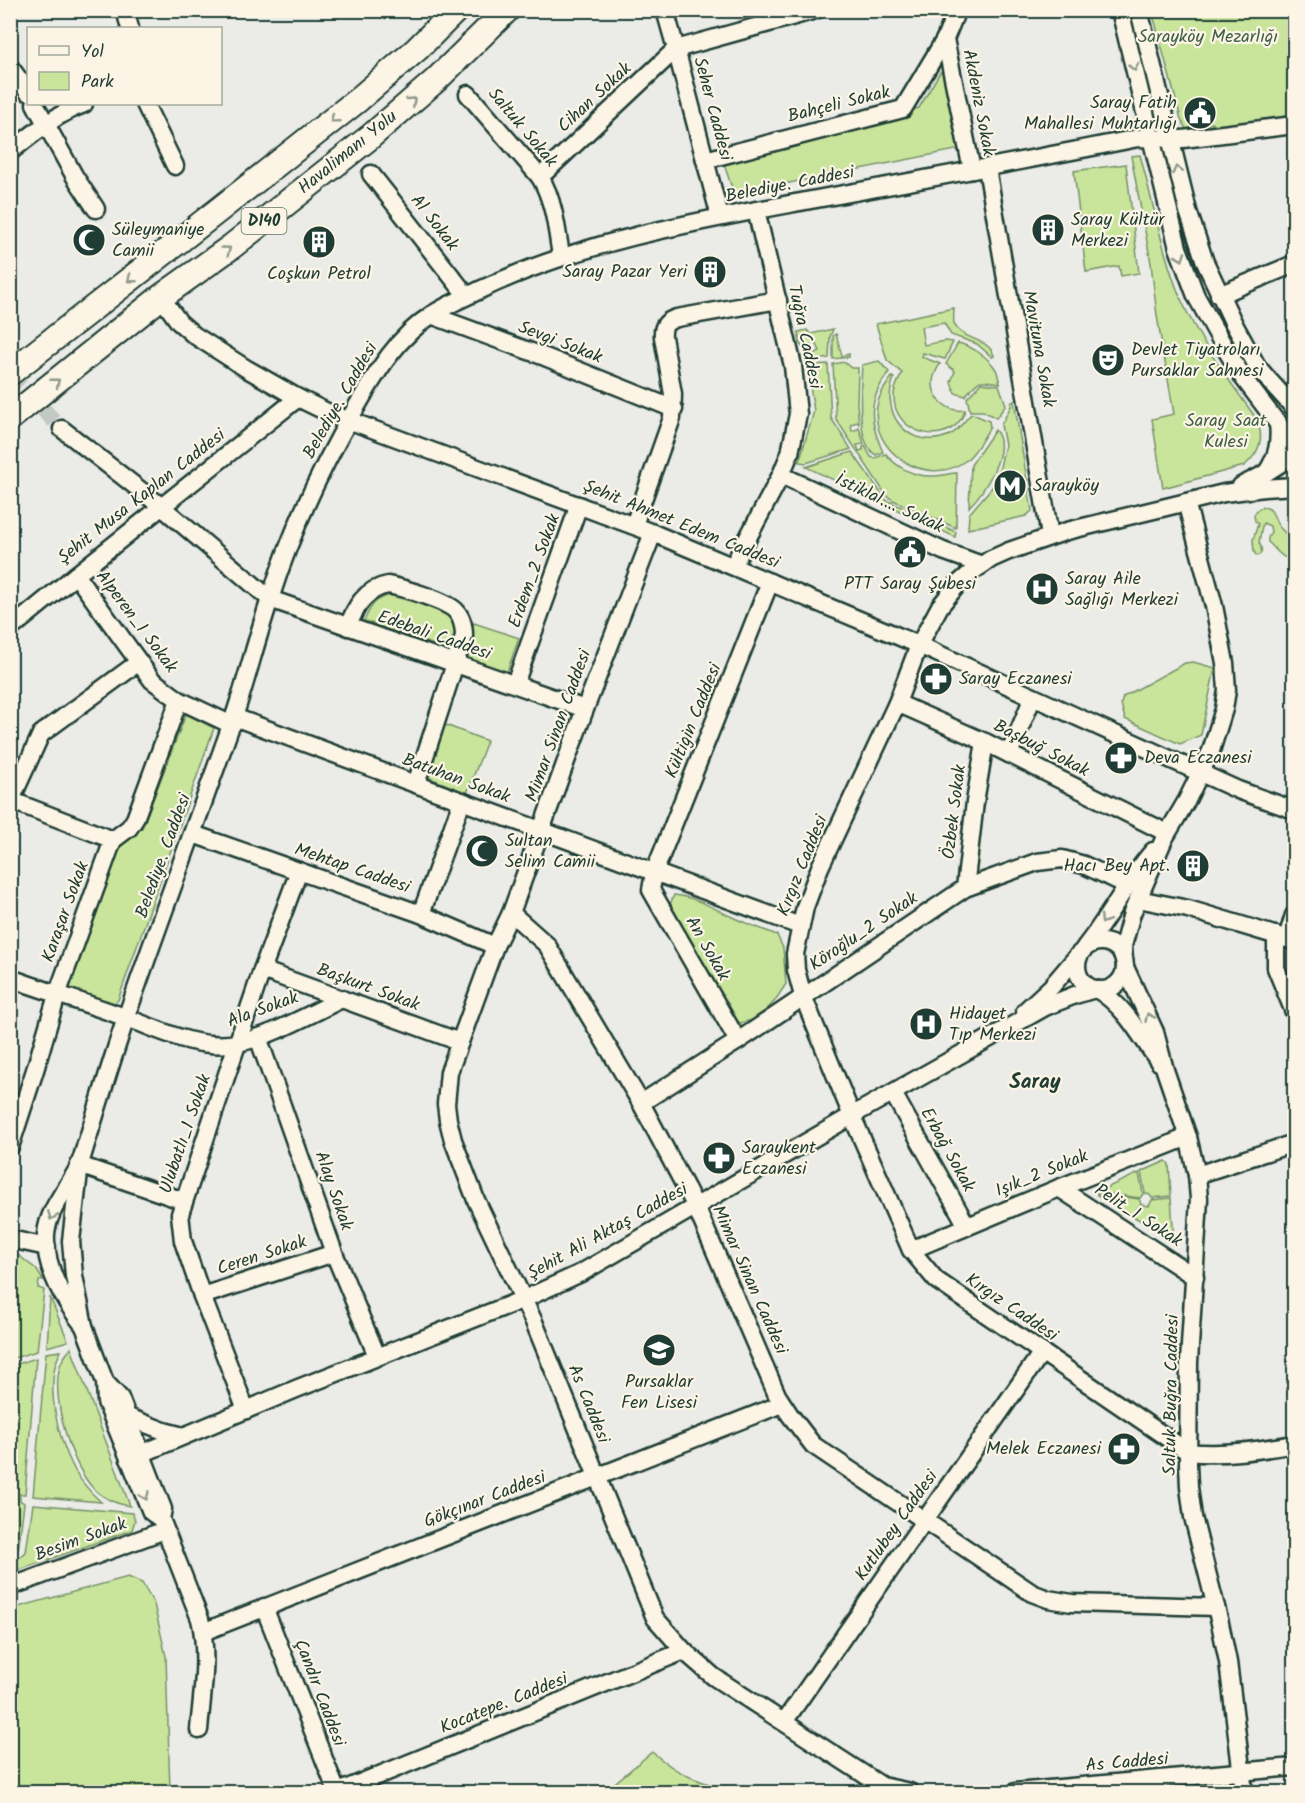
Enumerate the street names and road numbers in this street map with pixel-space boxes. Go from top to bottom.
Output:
street label: Akdeniz Sokak [953,47,1003,160]
street label: Seher Caddesi [684,54,740,165]
street label: Cihan Sokak [551,55,639,140]
street label: Bahçeli Sokak [785,78,894,132]
street label: Saltuk Sokak [480,82,565,175]
street label: Havalimanı Yolu [292,103,404,202]
street label: Belediye. Caddesi [723,158,858,212]
street label: Al Sokak [402,188,466,258]
road number: D140 [242,208,286,234]
street label: Tuğra Caddesi [779,282,829,392]
street label: Mavituna Sokak [1013,288,1063,410]
street label: Sevgi Sokak [514,314,607,373]
street label: Belediye. Caddesi [296,337,387,465]
street label: Şehit Musa Kaplan Caddesi [52,422,233,572]
street label: İstiklal.... Sokak [830,466,949,542]
street label: Şehit Ahmet Edem Caddesi [578,472,784,578]
street label: Erdem_2 Sokak [501,509,569,632]
street label: Alperen_1 Sokak [88,564,185,680]
street label: Edebali Caddesi [373,603,495,669]
street label: Mimar Sinan Caddesi [518,645,600,806]
street label: Kültigin Caddesi [658,658,731,783]
street label: Başbuğ Sokak [988,712,1095,786]
street label: Batuhan Sokak [398,746,515,812]
street label: Özbek Sokak [935,762,975,861]
street label: Belediye. Caddesi [128,789,200,922]
street label: Kırgız Caddesi [770,810,837,921]
street label: Mehtap Caddesi [290,836,414,903]
street label: Karaşar Sokak [34,857,98,967]
street label: Köroğlu_2 Sokak [804,884,925,979]
street label: An Sokak [677,911,738,987]
street label: Başkurt Sokak [312,956,424,1020]
street label: Ala Sokak [223,984,303,1036]
street label: Ulubatlı_1 Sokak [152,1070,220,1198]
street label: Erbağ Sokak [912,1102,983,1198]
street label: Işık_2 Sokak [991,1142,1093,1206]
street label: Alay Sokak [306,1147,360,1235]
street label: Şehit Ali Aktaş Caddesi [522,1175,694,1288]
street label: Pelit_1 Sokak [1088,1177,1188,1256]
street label: Mimar Sinan Caddesi [703,1201,795,1360]
street label: Ceren Sokak [213,1228,311,1284]
street label: Kırgız Caddesi [959,1266,1064,1350]
street label: Saltuk Buğra Caddesi [1156,1313,1188,1476]
street label: As Caddesi [559,1360,617,1449]
street label: Gökçınar Caddesi [420,1463,551,1537]
street label: Kutlubey Caddesi [848,1464,947,1587]
street label: Besim Sokak [31,1510,132,1570]
street label: Çandır Caddesi [285,1635,353,1752]
street label: Kocatepe. Caddesi [436,1665,573,1743]
street label: As Caddesi [1084,1745,1170,1781]

